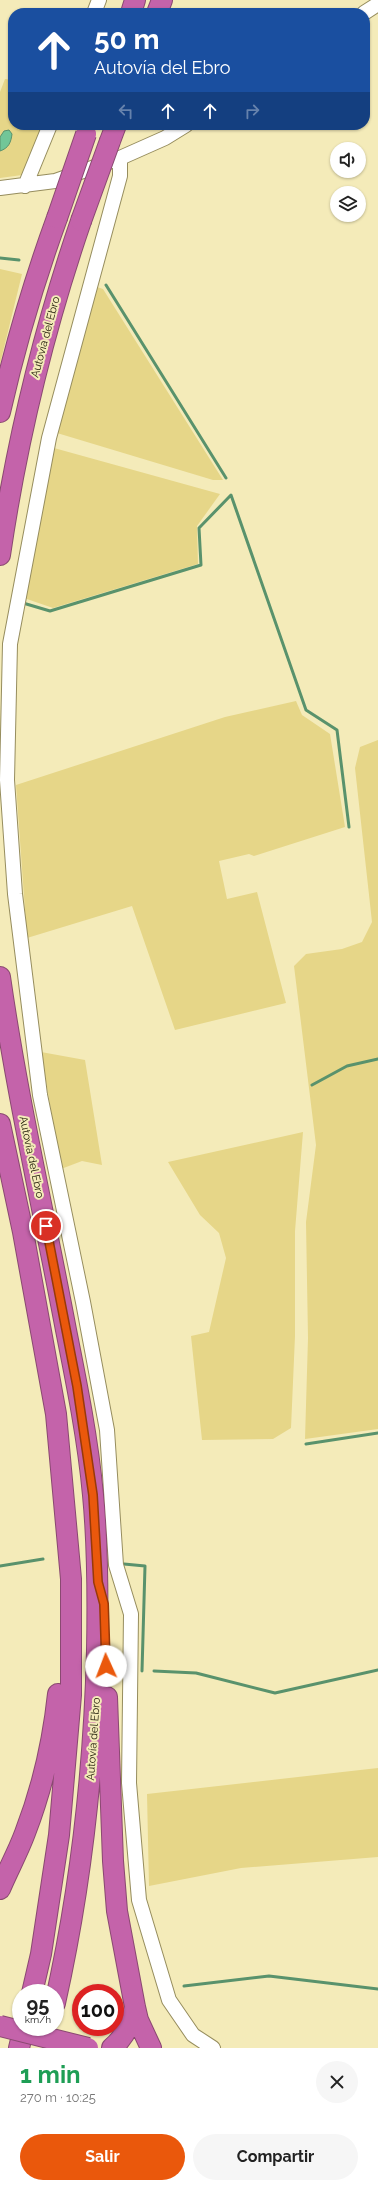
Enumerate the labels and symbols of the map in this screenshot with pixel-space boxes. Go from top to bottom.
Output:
street label: Autovía del Ebro [28,295,63,379]
street label: Autovía del Ebro [16,1115,47,1200]
pin [29,1209,63,1243]
position arrow [85,1645,127,1687]
street label: Autovía del Ebro [84,1697,103,1781]
speed limit sign: 100 [72,1984,124,2036]

